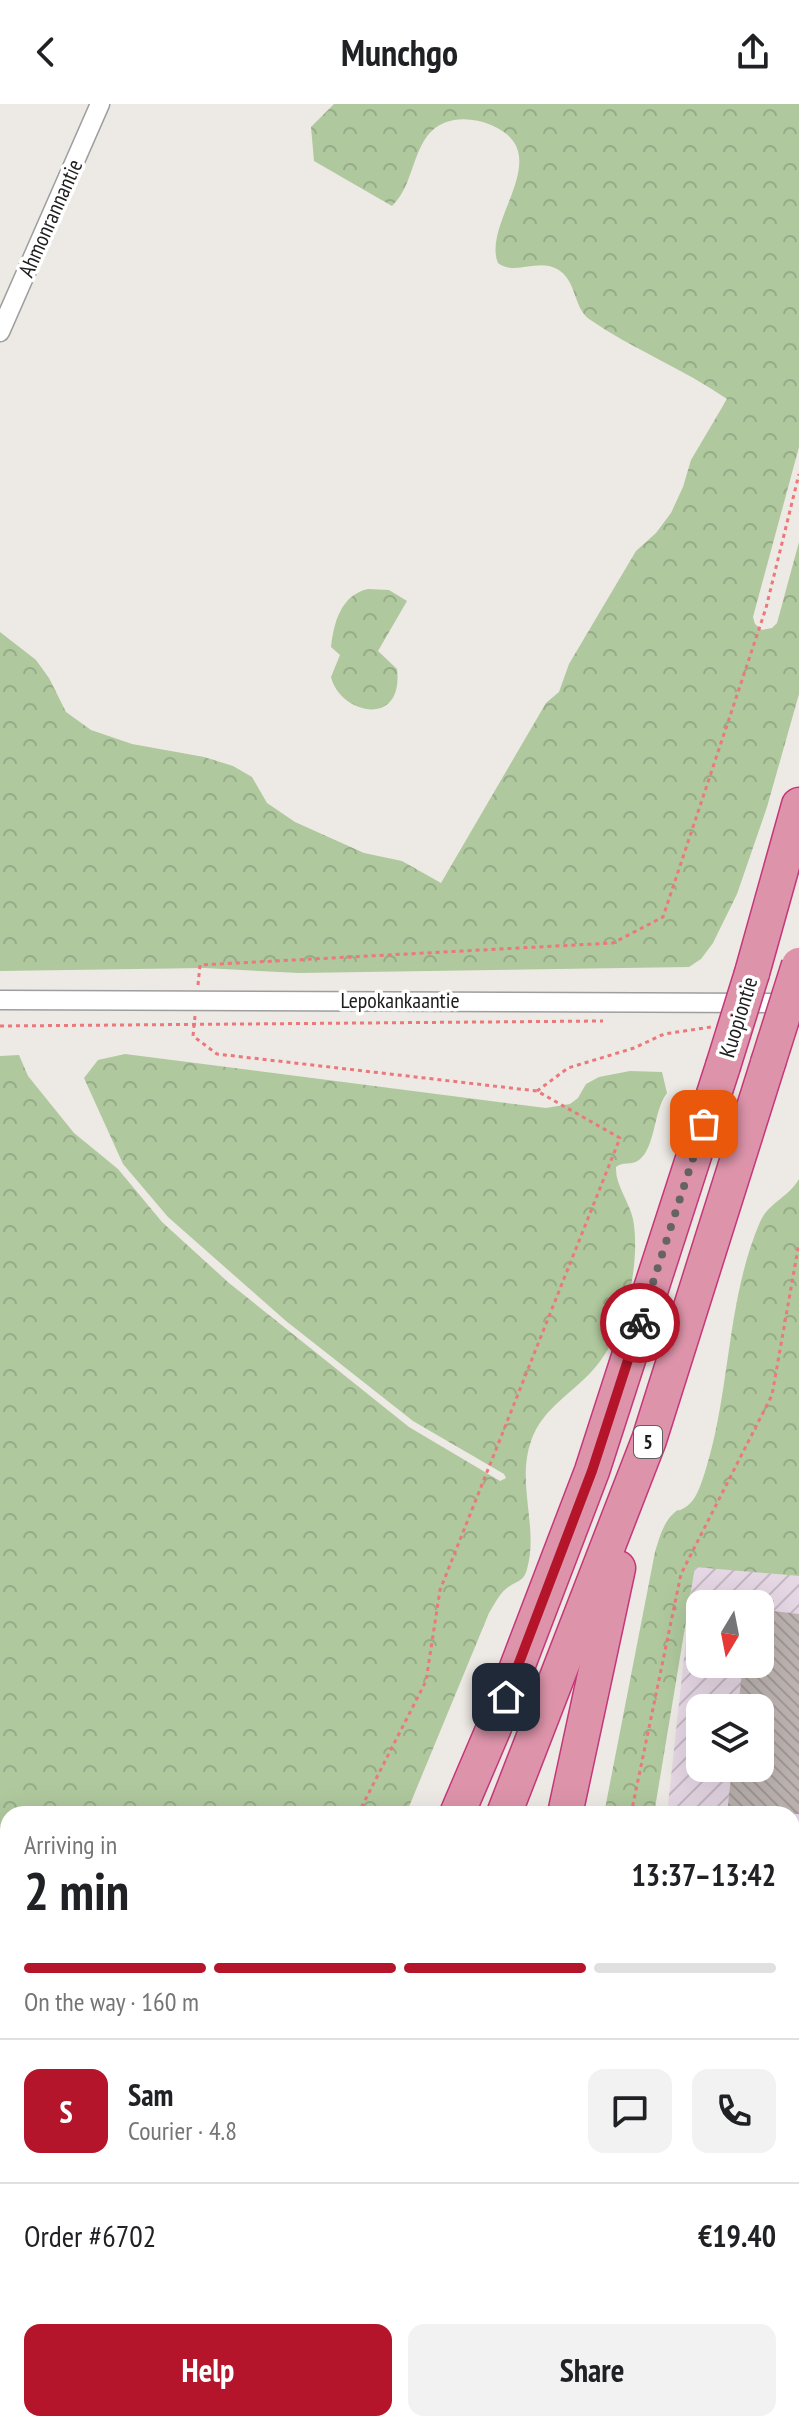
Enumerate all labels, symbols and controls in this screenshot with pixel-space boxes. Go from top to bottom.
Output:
text: Munchgo [341,29,458,76]
icon: back [24,30,68,74]
icon: share [731,30,775,74]
street label: Ahmonrannantie [12,155,88,281]
street label: Kuopiontie [712,973,764,1061]
street label: Lepokankaantie [340,986,460,1014]
pin [670,1090,738,1158]
icon: bag [682,1102,726,1146]
courier [600,1283,680,1363]
icon: bike [618,1301,662,1345]
road number: 5 [634,1426,662,1458]
north arrow [686,1590,774,1678]
map controls [686,1590,774,1782]
pin [472,1663,540,1731]
icon: home [484,1675,528,1719]
button: layers [686,1694,774,1782]
text: Arriving in [24,1828,117,1861]
text: 13:37–13:42 [632,1855,776,1894]
text: 2 min [24,1857,129,1924]
text: On the way · 160 m [24,1985,199,2018]
button: chat [588,2069,672,2153]
button: phone [692,2069,776,2153]
text: Sam [128,2075,173,2114]
text: S [59,2092,73,2131]
text: Courier · 4.8 [128,2114,237,2147]
text: Order #6702 [24,2216,156,2255]
text: €19.40 [698,2216,776,2255]
button: Help [24,2324,392,2416]
button: Share [408,2324,776,2416]

